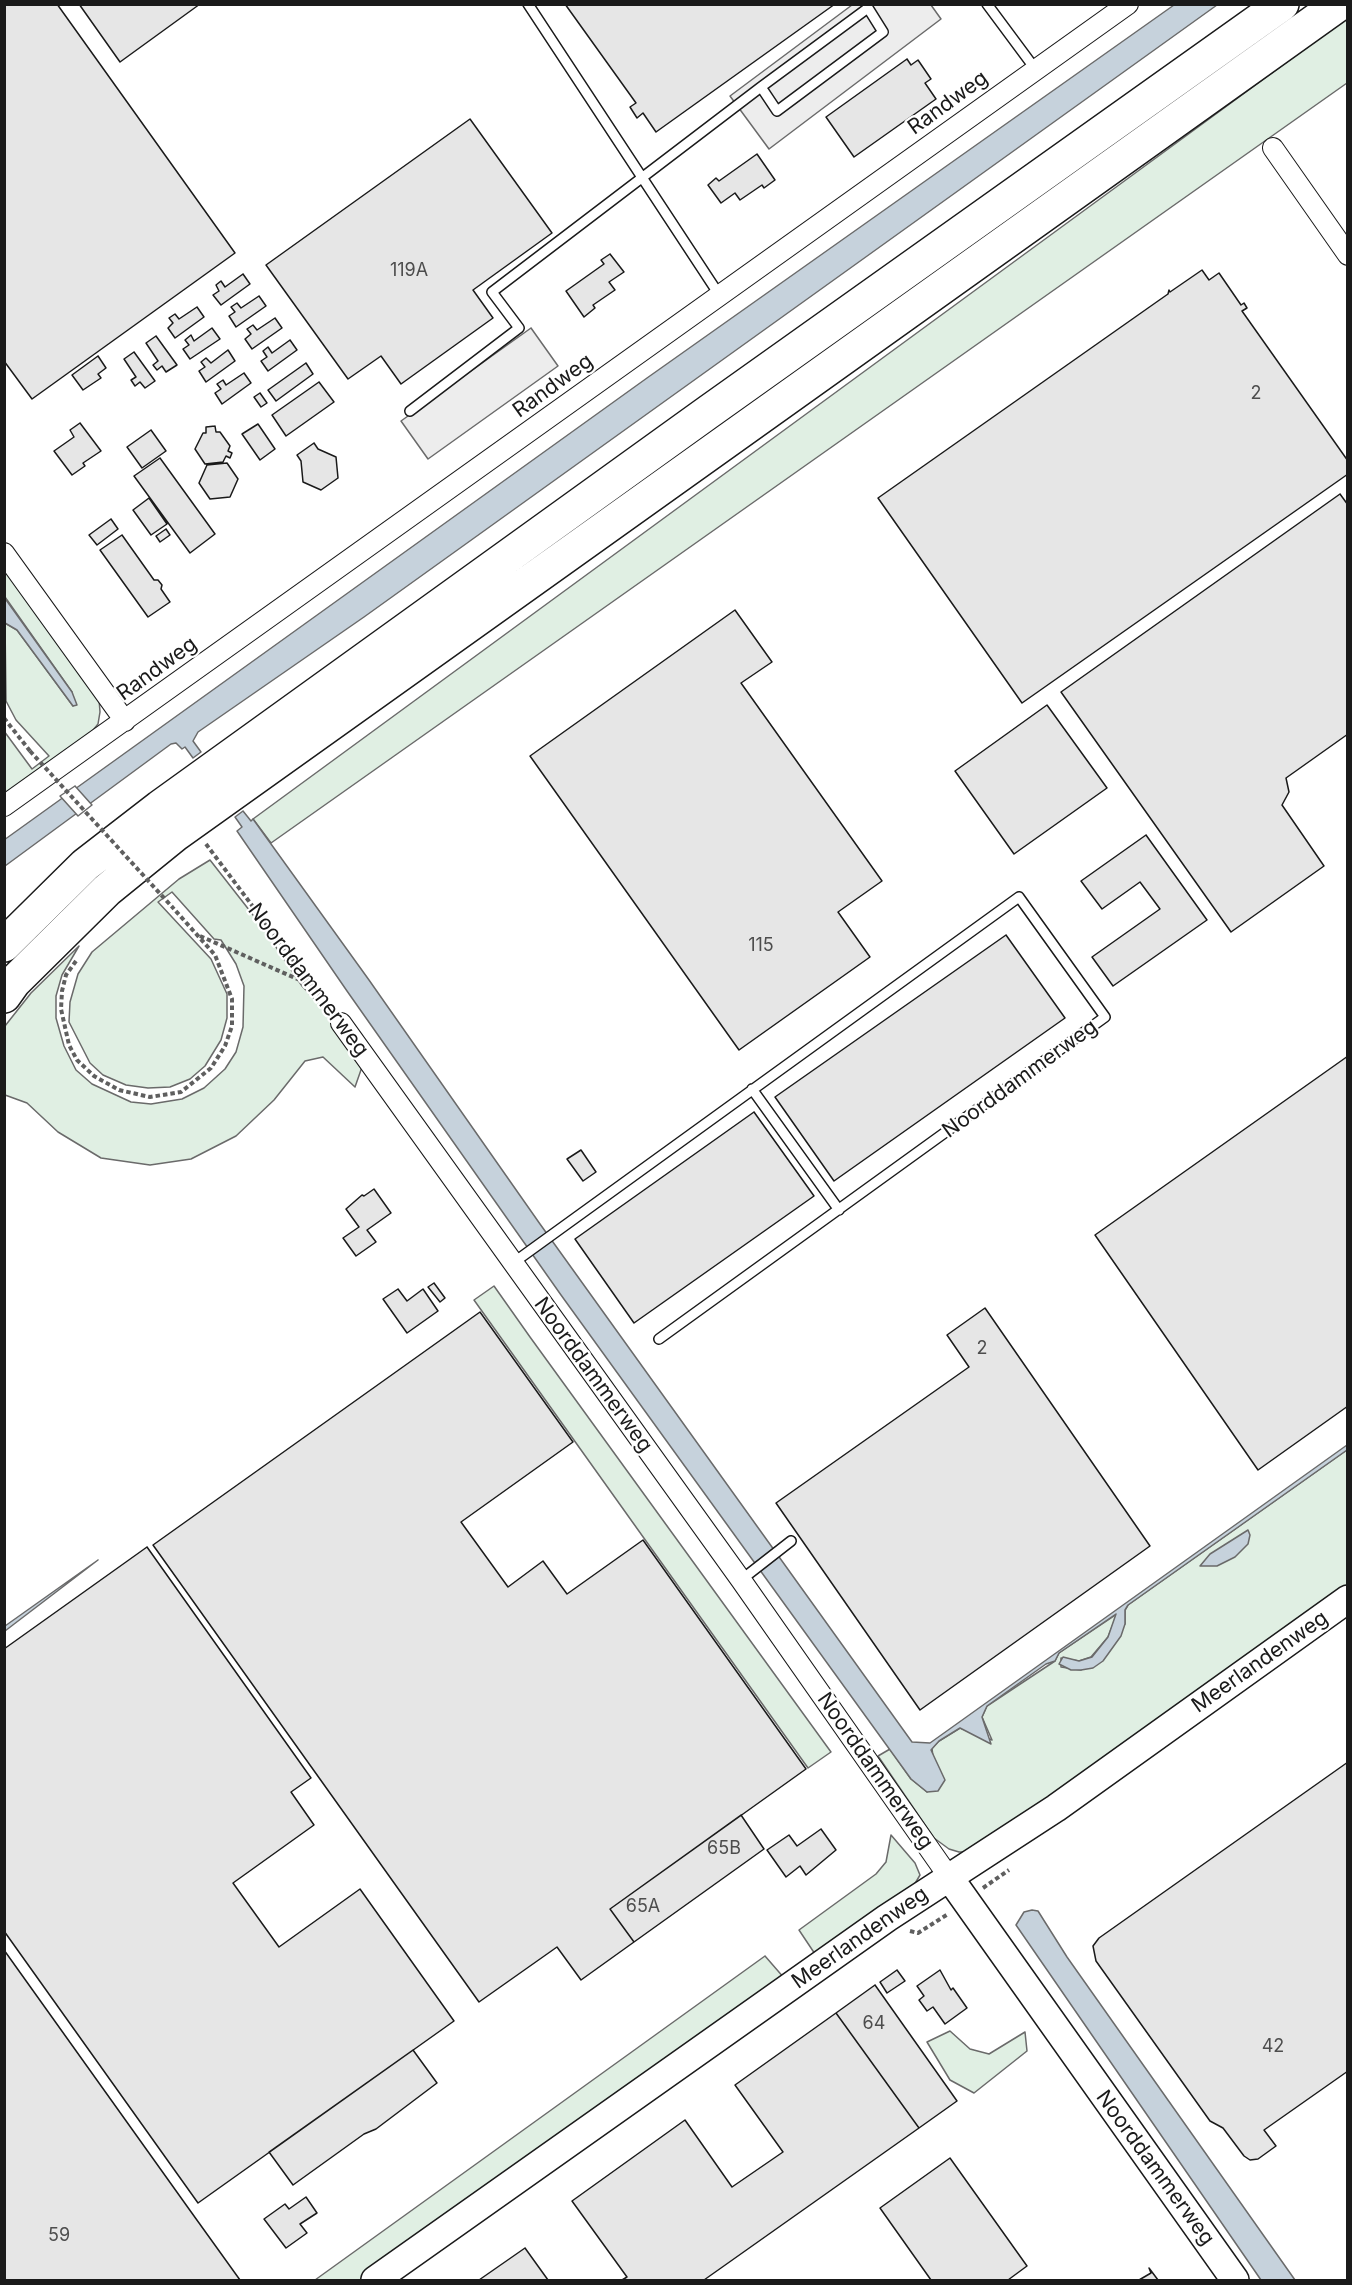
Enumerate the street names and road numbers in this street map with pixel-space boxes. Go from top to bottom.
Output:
street label: Randweg [903,66,993,140]
street label: Randweg [508,349,598,423]
street label: Randweg [112,632,202,706]
street label: Noorddammerweg [242,898,374,1062]
street label: Noorddammerweg [938,1014,1102,1144]
street label: Noorddammerweg [528,1293,658,1457]
street label: Meerlandenweg [1187,1606,1333,1718]
street label: Noorddammerweg [812,1688,938,1854]
street label: Meerlandenweg [787,1882,933,1994]
street label: Noorddammerweg [1090,2086,1220,2250]

